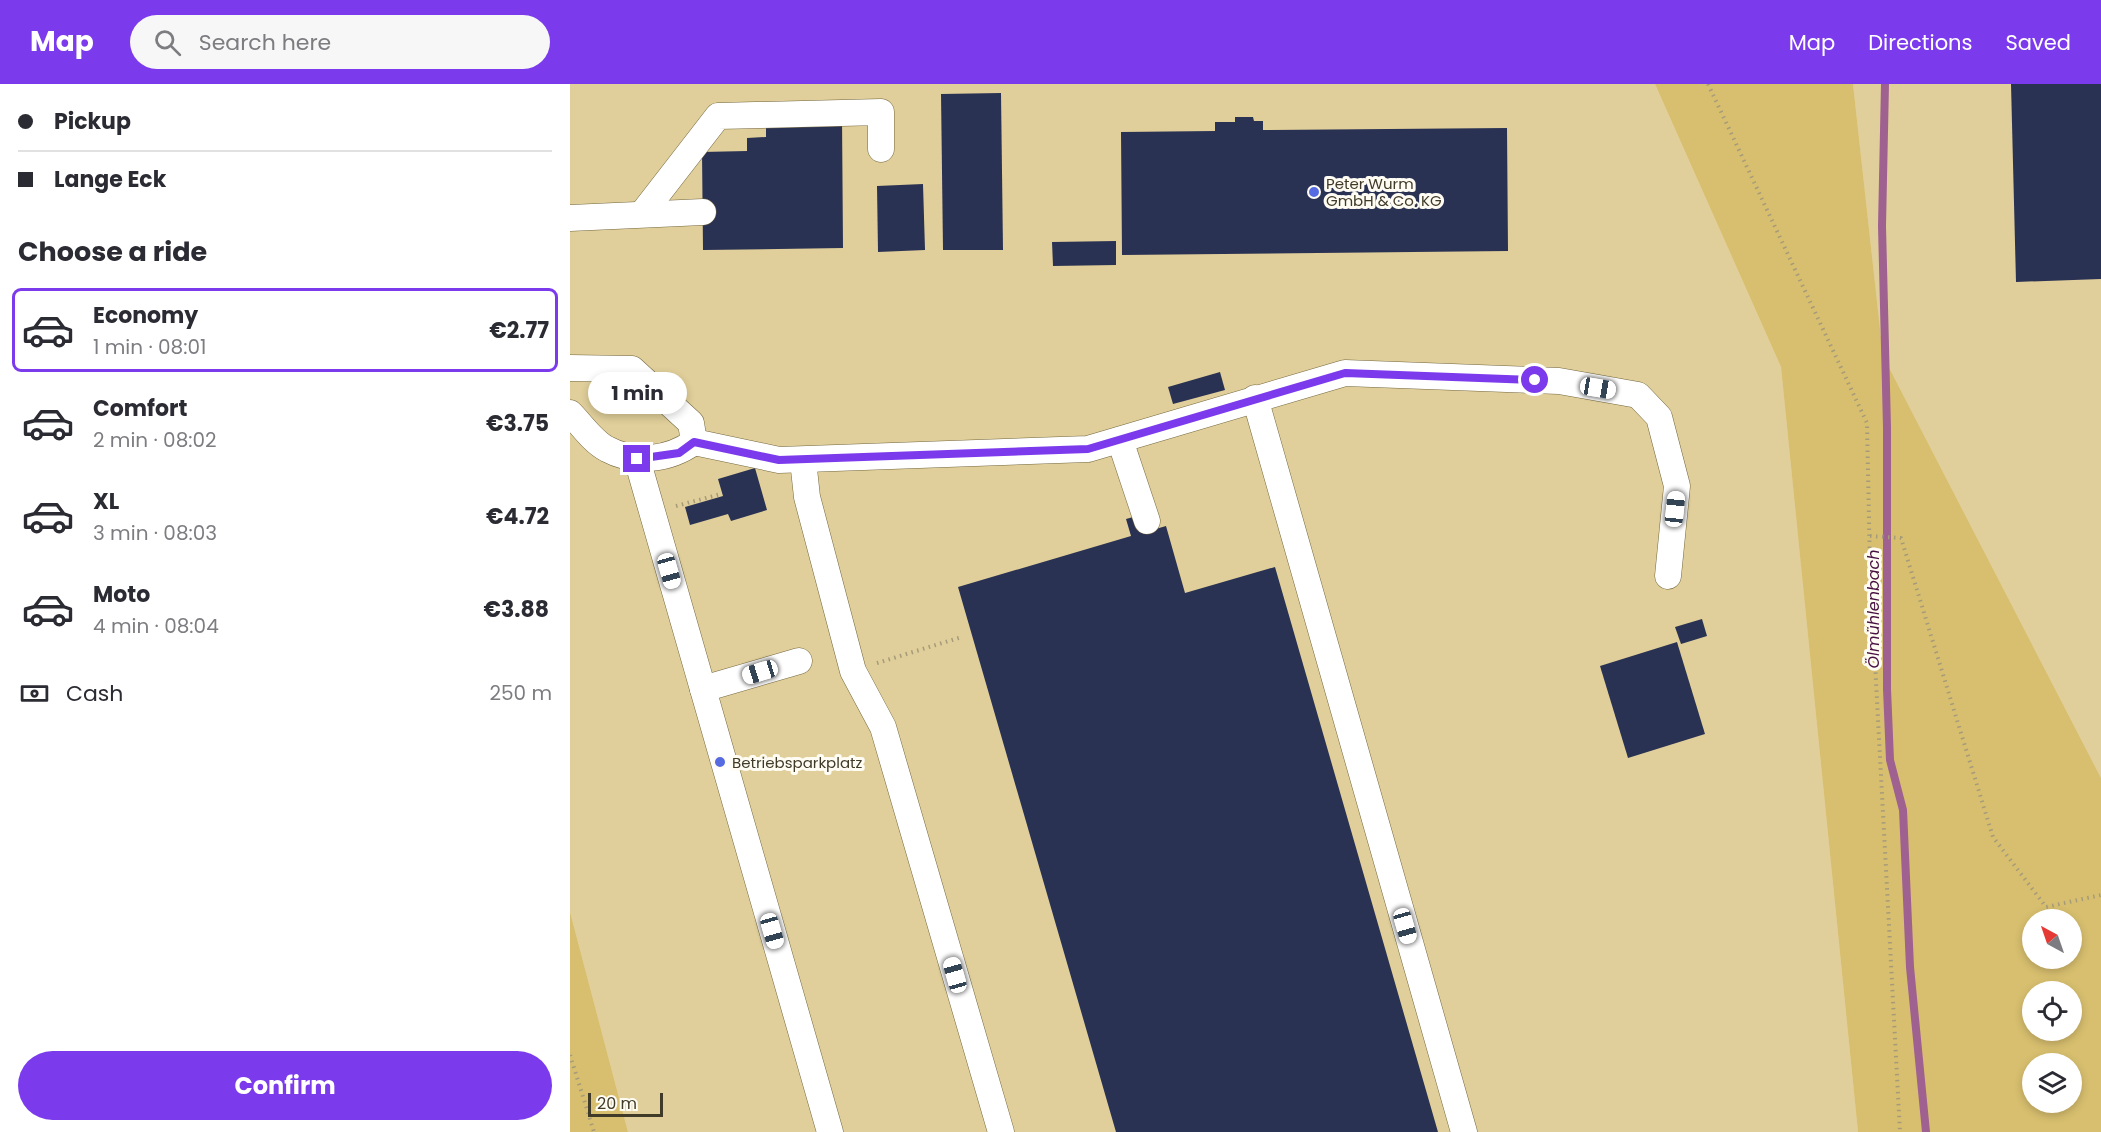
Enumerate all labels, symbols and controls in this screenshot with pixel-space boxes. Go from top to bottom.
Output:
search box [130,15,550,69]
text: Map [30,22,94,61]
icon: search [151,26,184,59]
text: Search here [199,27,331,58]
text: Map [1789,28,1835,57]
text: Directions [1868,28,1972,57]
text: Saved [2005,28,2071,57]
text: Pickup [54,106,131,137]
text: Lange Eck [54,164,166,195]
place label: Peter Wurm GmbH & Co. KG [1326,173,1442,211]
marker: Peter Wurm GmbH & Co. KG [1307,185,1321,199]
text: Choose a ride [18,233,207,270]
text: Economy [93,300,198,331]
icon: car [21,303,75,357]
text: €2.77 [489,315,549,346]
text: 1 min · 08:01 [93,333,206,361]
route start [1521,366,1548,393]
callout: 1 min [587,372,686,414]
car [1579,376,1617,400]
text: 1 min [611,379,664,407]
text: Comfort [93,393,187,424]
icon: car [21,396,75,450]
text: €3.75 [486,408,549,439]
text: 2 min · 08:02 [93,426,217,454]
route end [623,445,650,472]
text: XL [93,486,119,517]
icon: car [21,489,75,543]
car [1664,490,1686,528]
text: €4.72 [486,501,549,532]
text: 3 min · 08:03 [93,519,217,547]
water label: Ölmühlenbach [1862,549,1885,669]
car [655,551,683,591]
text: Moto [93,579,150,610]
icon: car [21,582,75,636]
text: €3.88 [483,594,549,625]
text: 4 min · 08:04 [93,612,219,640]
car [740,658,780,686]
icon: cash [18,677,51,710]
text: Cash [66,678,123,709]
text: 250 m [489,679,552,707]
place label: Betriebsparkplatz [732,752,863,773]
marker: Betriebsparkplatz [713,755,727,769]
car [1391,906,1419,946]
north arrow [2022,909,2082,969]
map controls [2022,909,2082,1113]
car [758,911,786,951]
car [941,955,969,995]
button: locate [2022,981,2082,1041]
button: Confirm [18,1051,552,1120]
button: layers [2022,1053,2082,1113]
scale bar [588,1090,663,1118]
text: 20 m [597,1092,637,1115]

